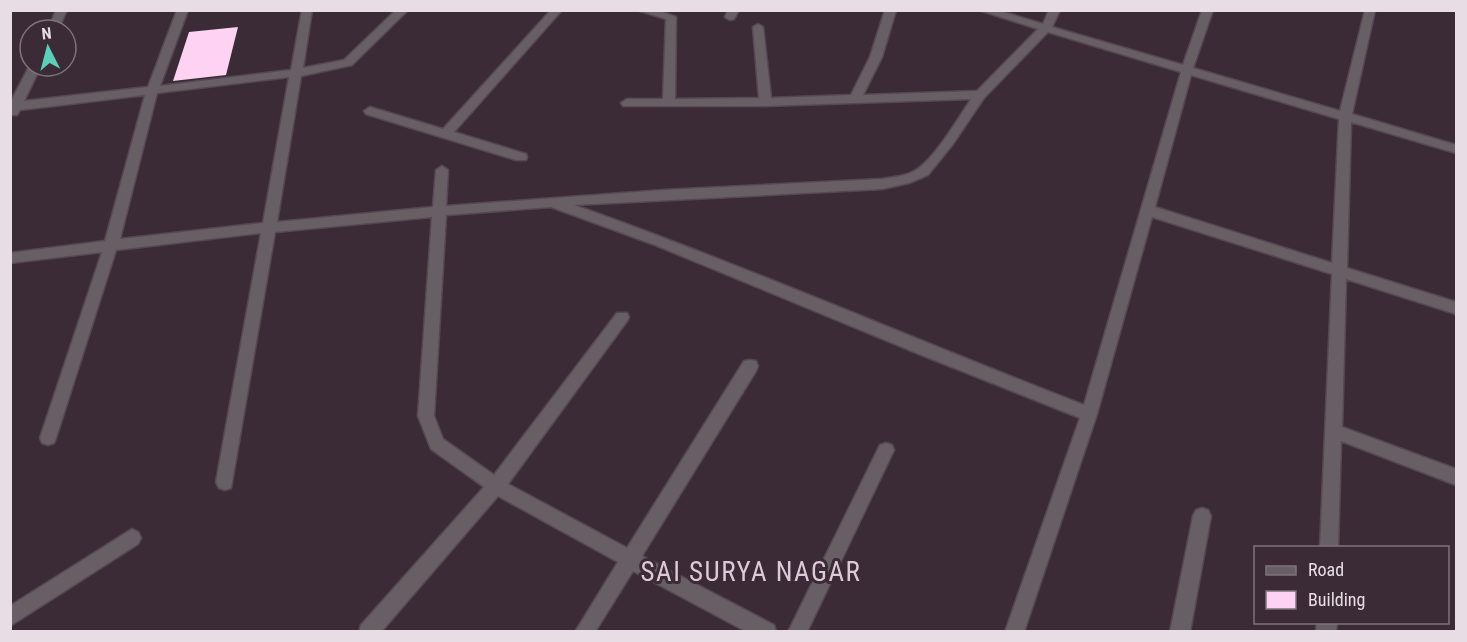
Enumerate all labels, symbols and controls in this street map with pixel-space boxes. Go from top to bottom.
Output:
north arrow [18,18,78,78]
text: N [41,24,52,44]
legend [1254,546,1449,624]
district label: SAI SURYA NAGAR [641,556,861,588]
text: Road [1308,559,1344,580]
text: Building [1308,589,1365,610]

